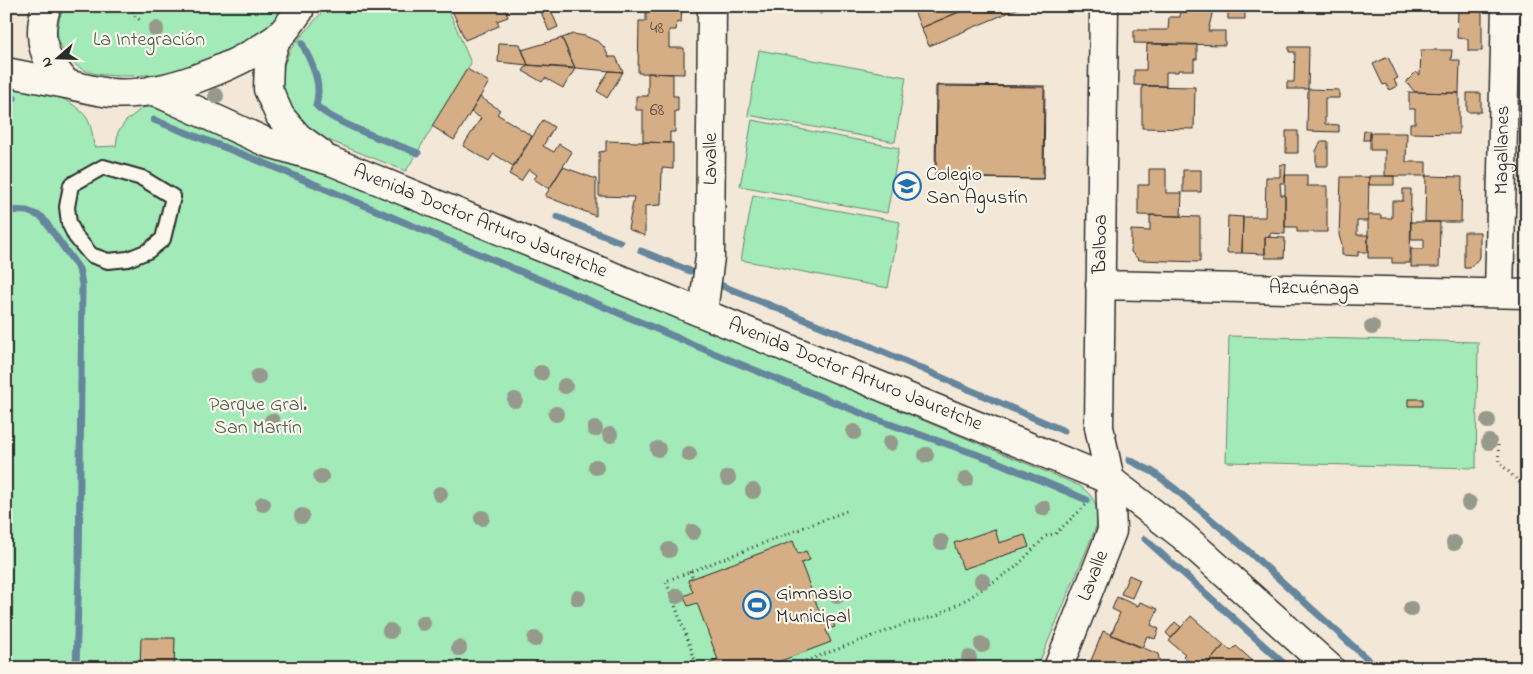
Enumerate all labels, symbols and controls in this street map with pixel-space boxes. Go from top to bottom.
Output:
house number: 48 [650,16,664,42]
park label: La Integración [93,26,205,56]
north arrow [32,32,82,82]
text: N [36,54,59,70]
house number: 68 [650,98,665,124]
street label: Magallanes [1488,105,1519,195]
street label: Lavalle [697,133,726,185]
street label: Avenida Doctor Arturo Jauretche [349,158,611,286]
place label: Colegio San Agustín [926,161,1028,214]
school or university icon: Colegio San Agustín [892,171,922,201]
street label: Balboa [1086,214,1116,275]
street label: Azcuénaga [1269,274,1359,305]
street label: Avenida Doctor Arturo Jauretche [724,311,986,439]
park label: Parque Gral. San Martín [209,391,307,443]
street label: Lavalle [1071,546,1117,606]
place label: Gimnasio Municipal [776,580,853,632]
sports icon: Gimnasio Municipal [742,590,772,620]

